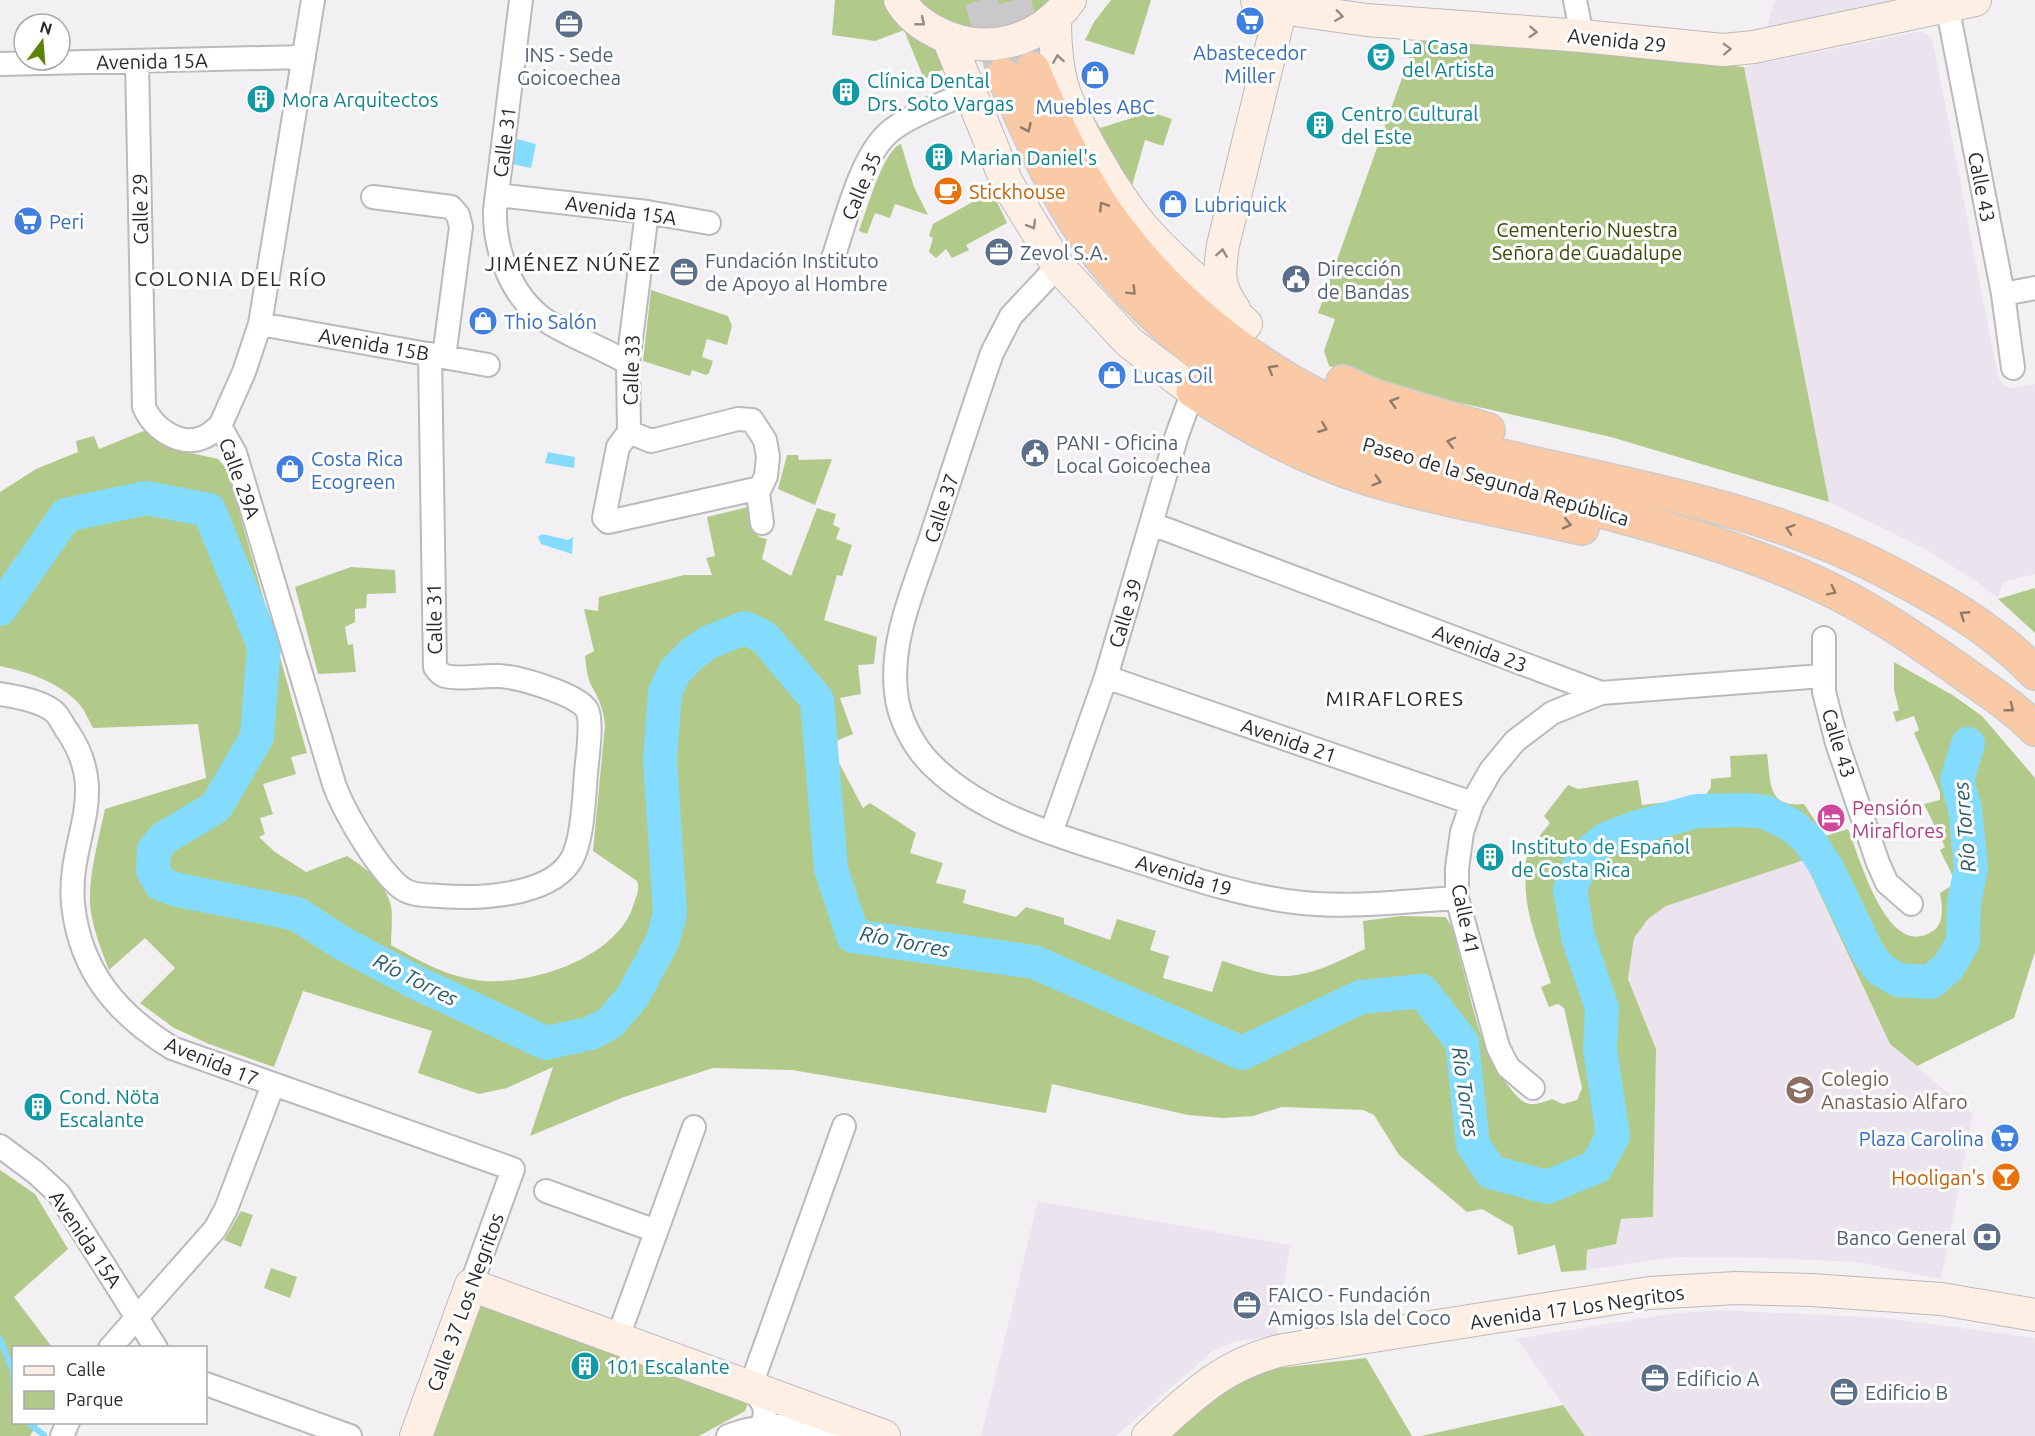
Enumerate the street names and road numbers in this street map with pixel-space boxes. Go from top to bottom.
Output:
street label: Avenida 29 [1567,23,1667,57]
street label: Avenida 15A [96,49,208,73]
street label: Calle 31 [488,105,520,179]
street label: Calle 35 [836,149,886,223]
street label: Calle 43 [1964,150,2000,224]
street label: Calle 29 [128,173,152,245]
street label: Avenida 15A [564,191,678,229]
street label: Avenida 15B [317,323,431,365]
street label: Calle 33 [618,334,644,406]
street label: Paseo de la Segunda República [1360,432,1632,530]
street label: Calle 29A [215,434,265,522]
street label: Calle 37 [919,471,963,545]
street label: Calle 39 [1104,576,1146,650]
street label: Calle 31 [422,583,446,655]
street label: Avenida 23 [1430,620,1530,676]
street label: Calle 43 [1818,706,1860,780]
street label: Avenida 21 [1238,713,1340,767]
street label: Avenida 19 [1133,850,1235,900]
street label: Calle 41 [1447,882,1485,956]
street label: Avenida 17 [162,1032,262,1090]
street label: Avenida 15A [45,1186,127,1292]
street label: Calle 37 Los Negritos [422,1210,508,1394]
street label: Avenida 17 Los Negritos [1468,1281,1686,1333]

